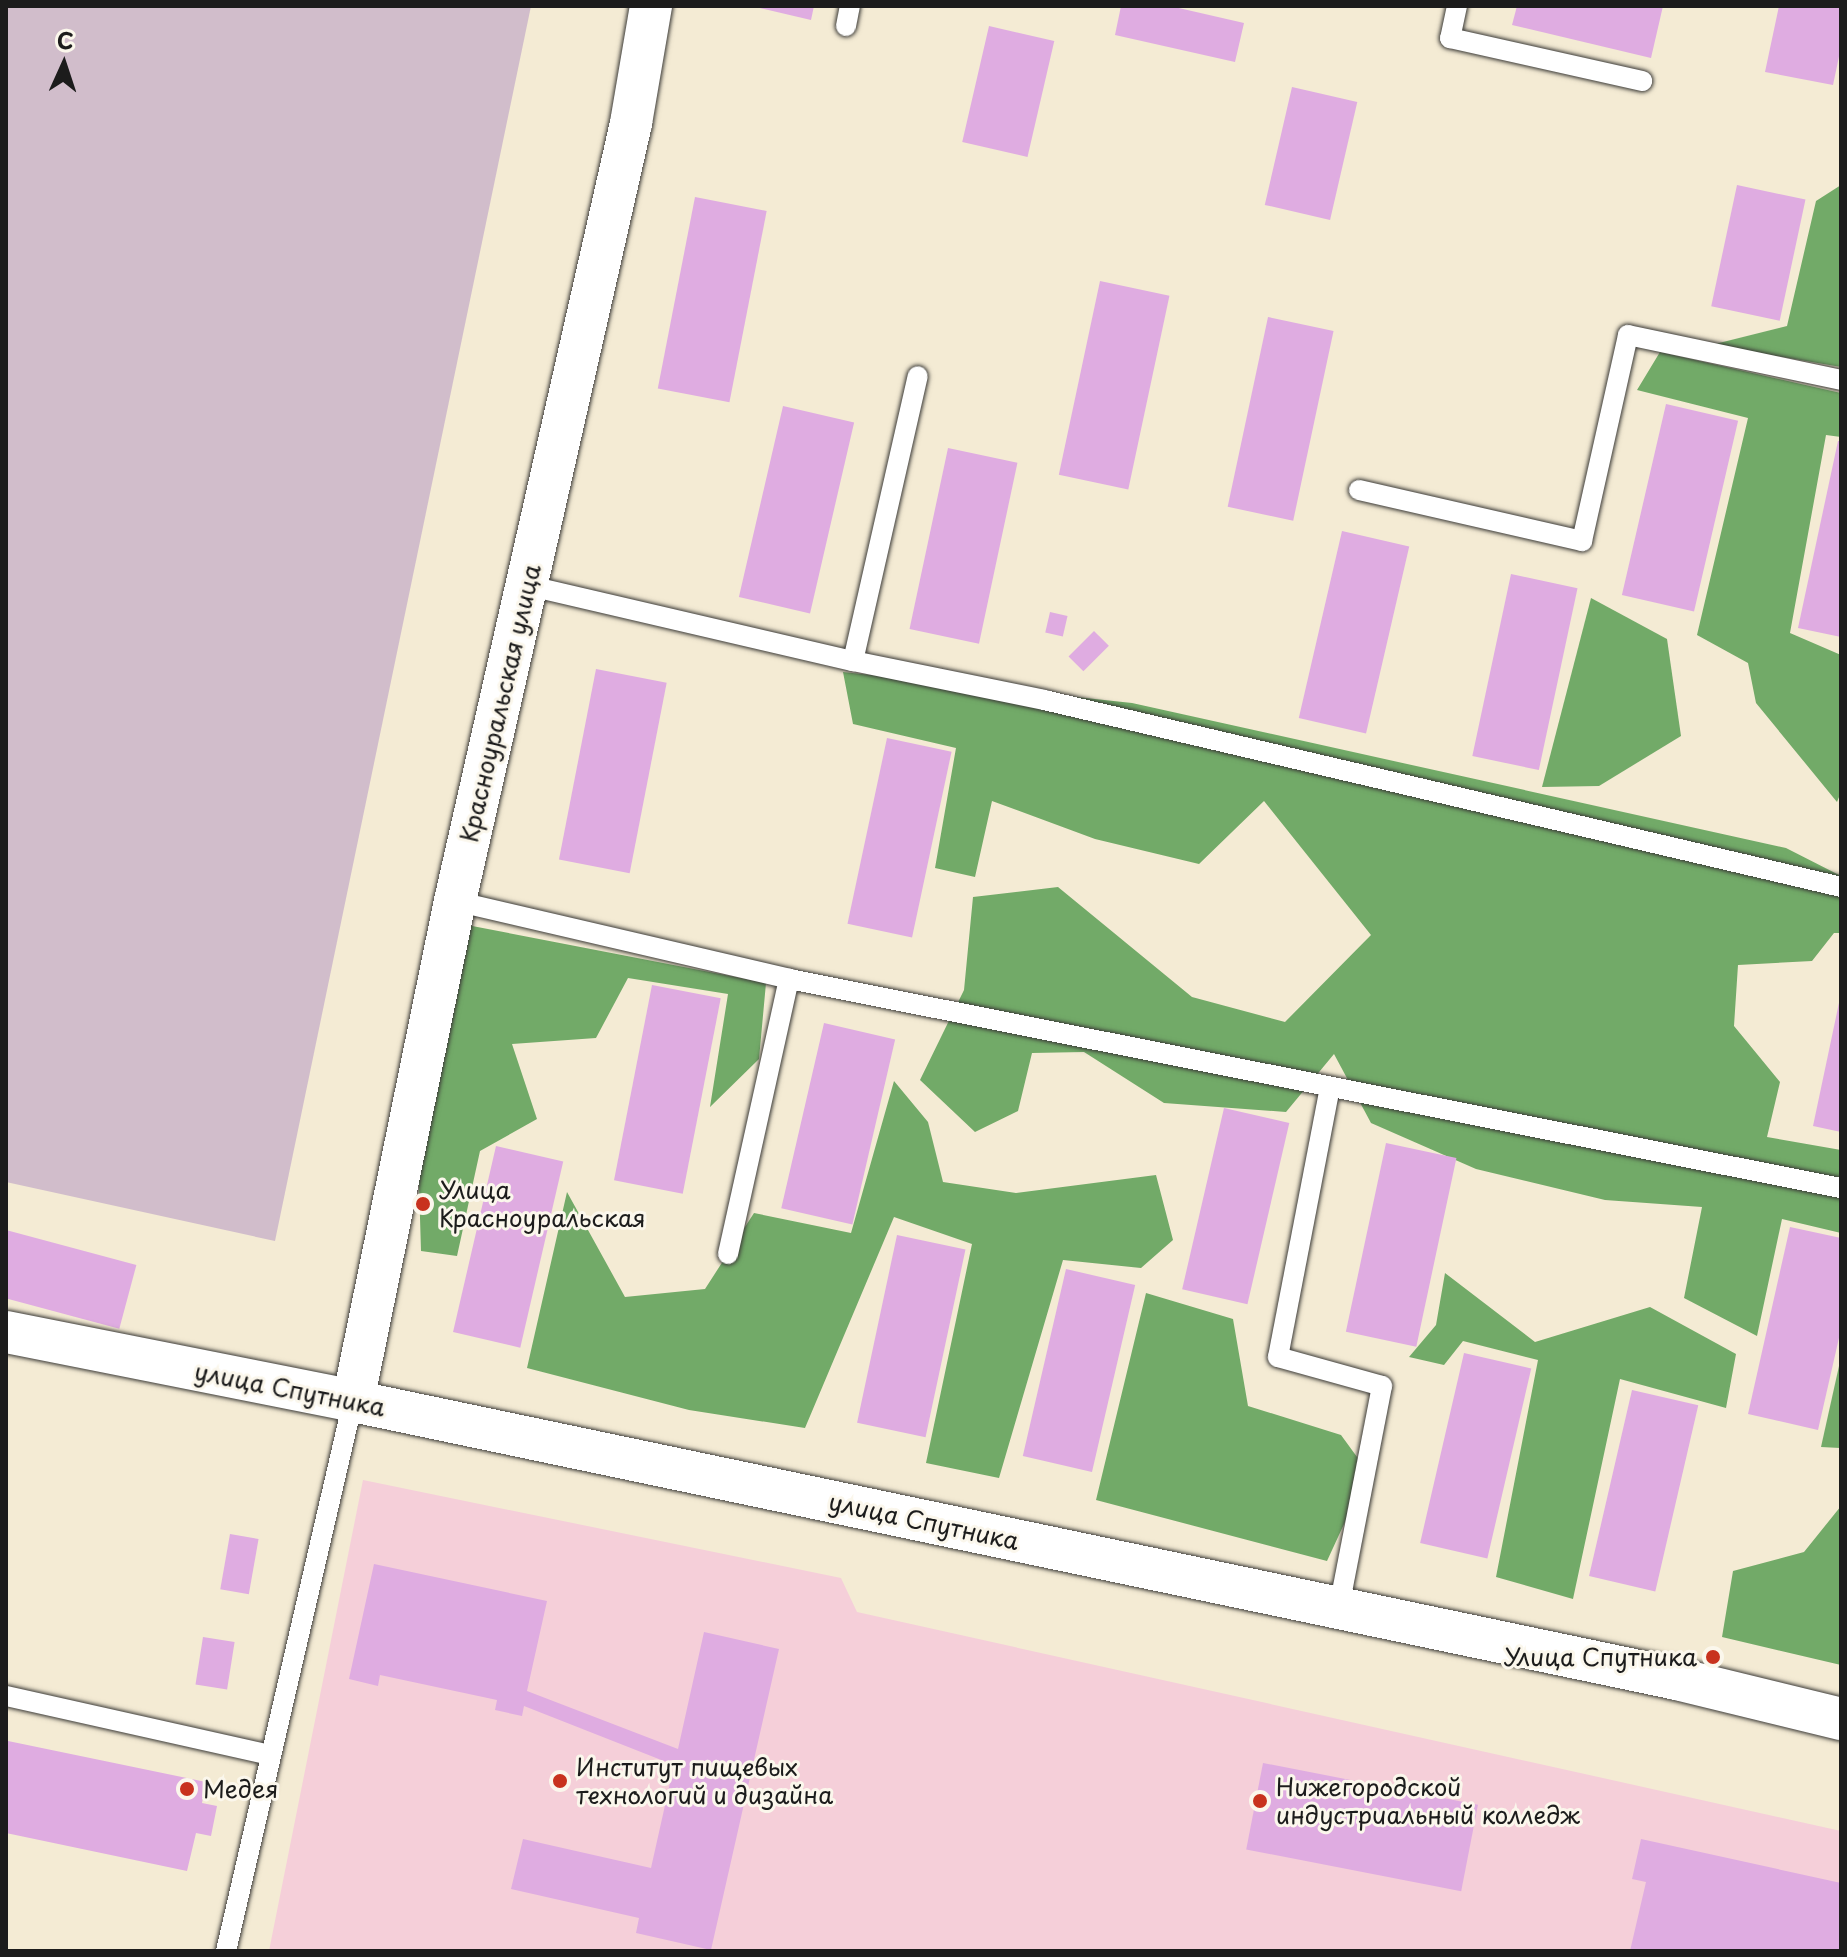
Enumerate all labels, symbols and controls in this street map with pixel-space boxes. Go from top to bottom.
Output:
text: С [56,23,74,56]
north arrow [24,24,104,104]
street label: Красноуральская улица [454,560,546,846]
place label: Улица Красноуральская [439,1176,646,1232]
marker: Улица Красноуральская [414,1195,432,1213]
street label: улица Спутника [192,1356,388,1422]
street label: улица Спутника [826,1487,1022,1555]
place label: Улица Спутника [1502,1643,1697,1671]
marker: Улица Спутника [1704,1648,1722,1666]
place label: Институт пищевых технологий и дизайна [576,1753,835,1809]
marker: Институт пищевых технологий и дизайна [551,1772,569,1790]
place label: Нижегородской индустриальный колледж [1276,1773,1580,1829]
place label: Медея [203,1775,279,1803]
marker: Медея [178,1780,196,1798]
marker: Нижегородской индустриальный колледж [1251,1792,1269,1810]

